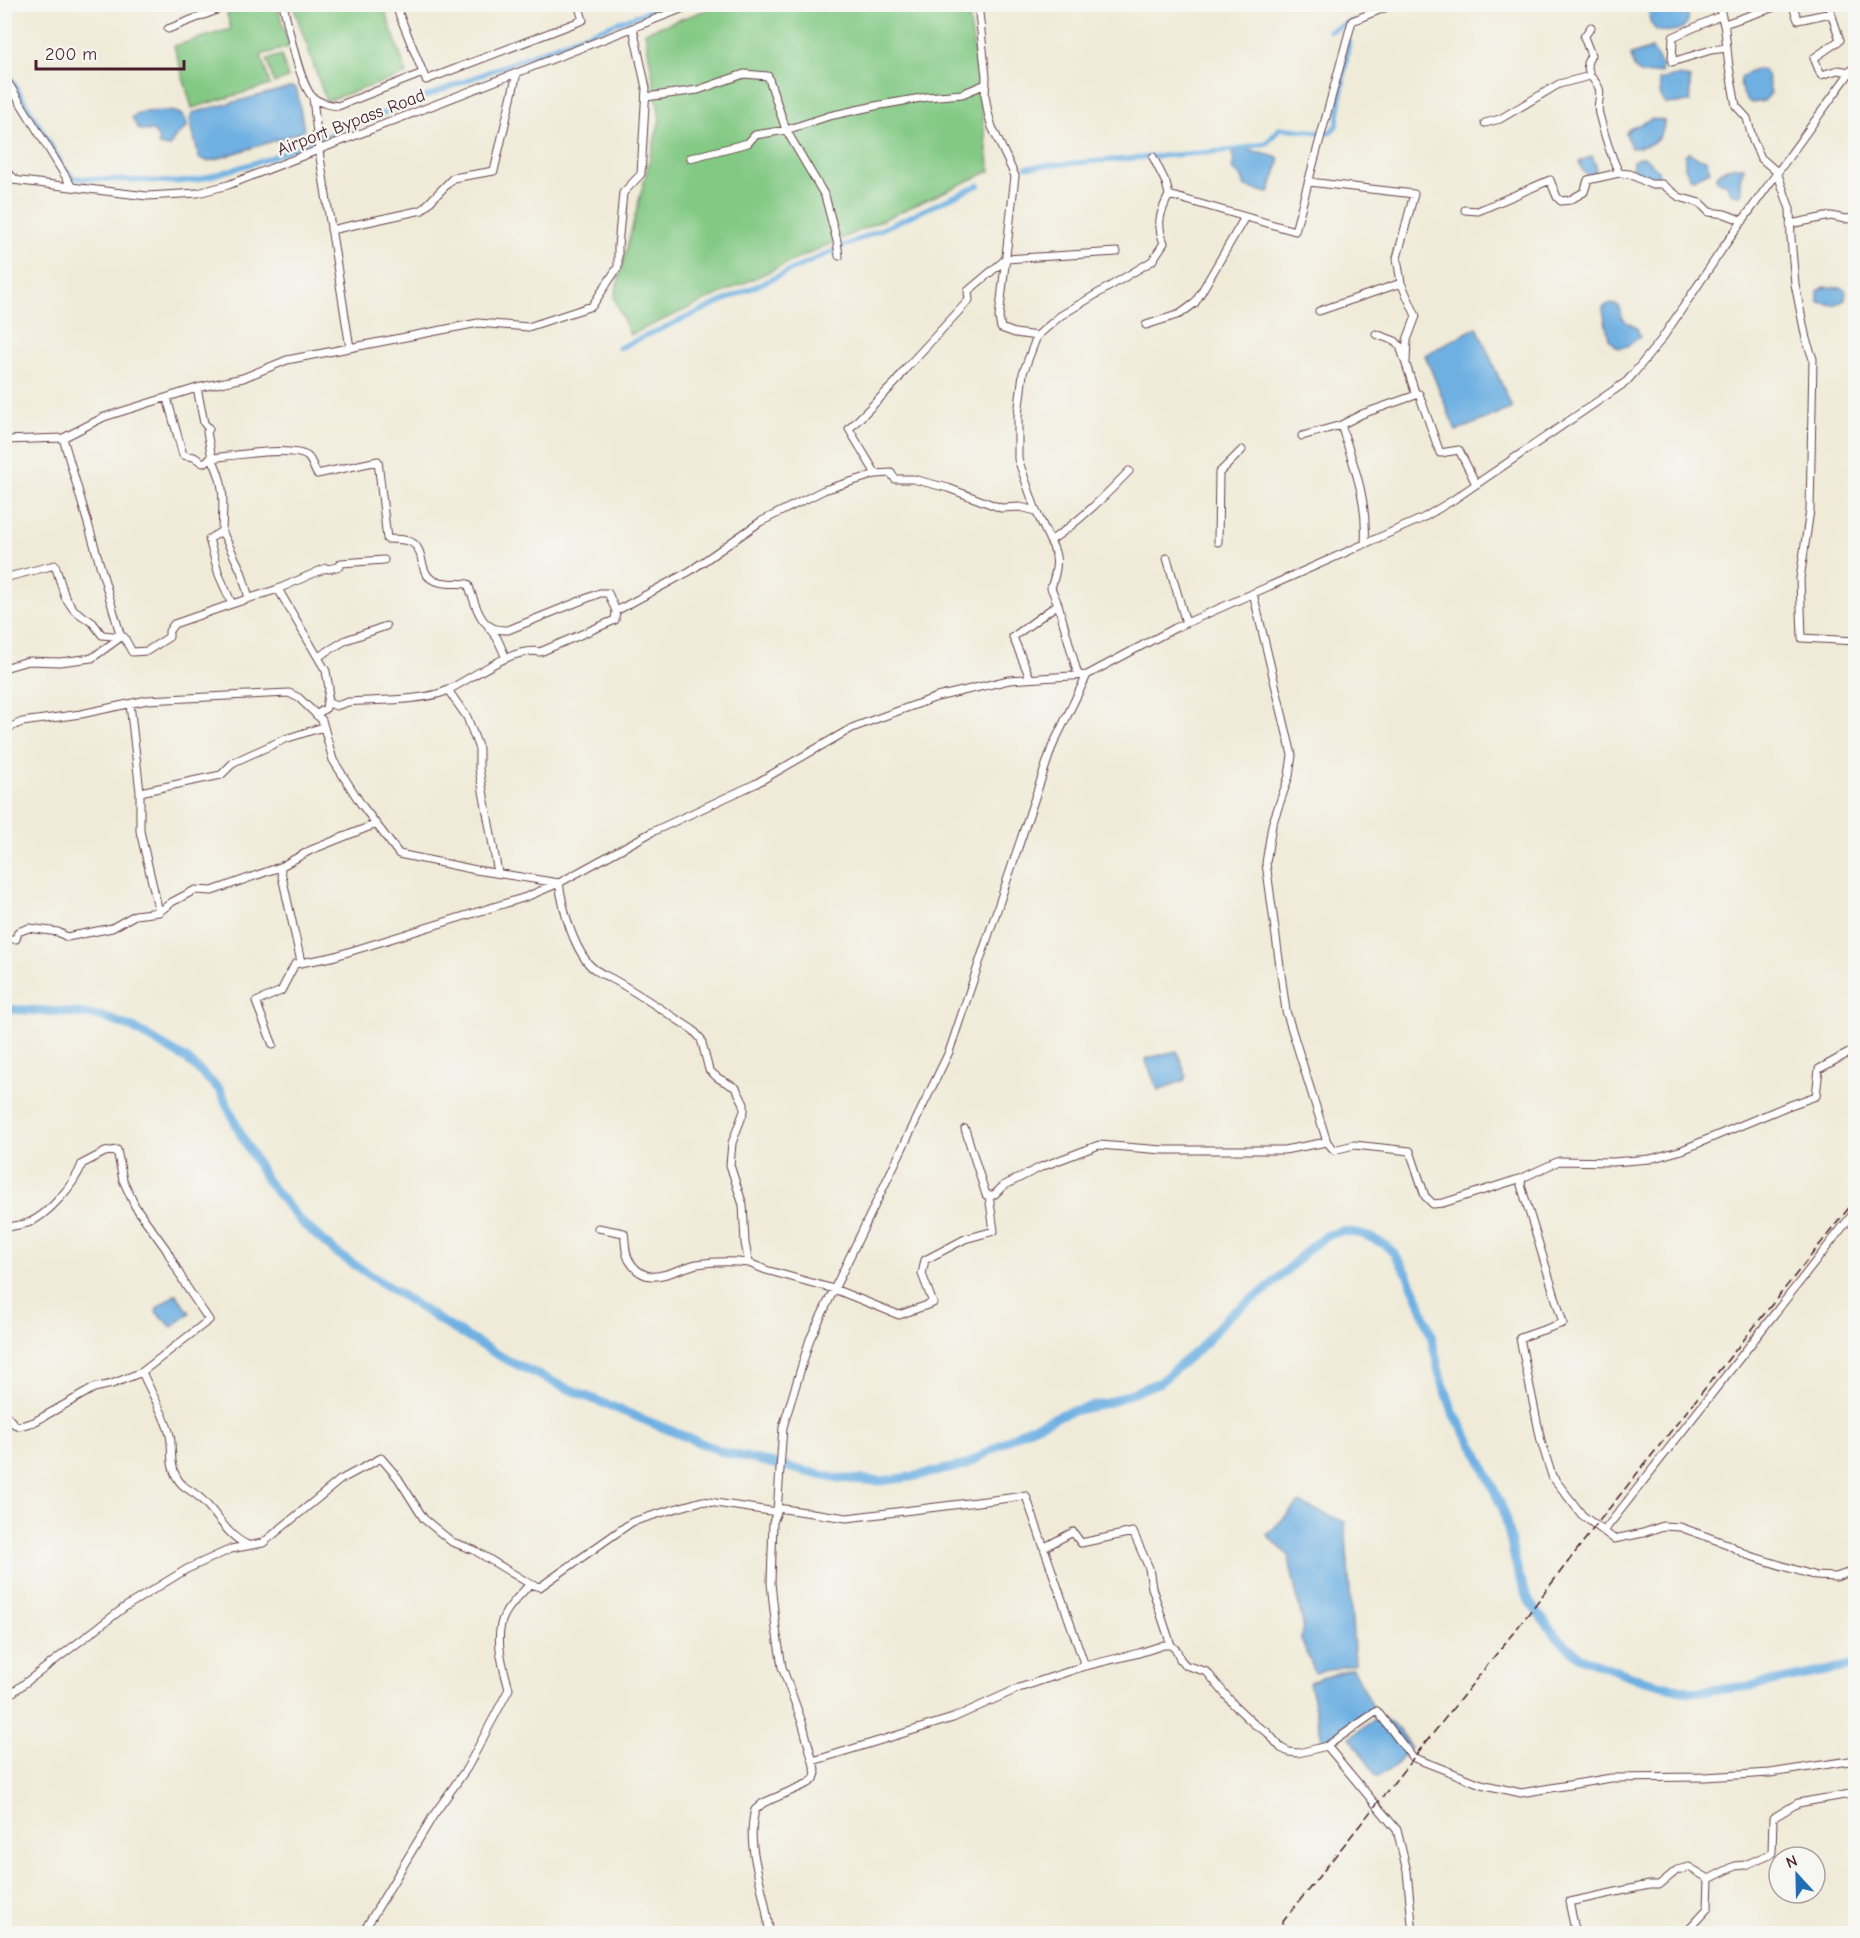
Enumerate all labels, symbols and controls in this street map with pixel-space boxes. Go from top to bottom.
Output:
scale bar [36,33,184,71]
text: 200 m [45,44,97,65]
street label: Airport Bypass Road [274,85,428,160]
north arrow [1767,1845,1827,1905]
text: N [1784,1852,1800,1872]

